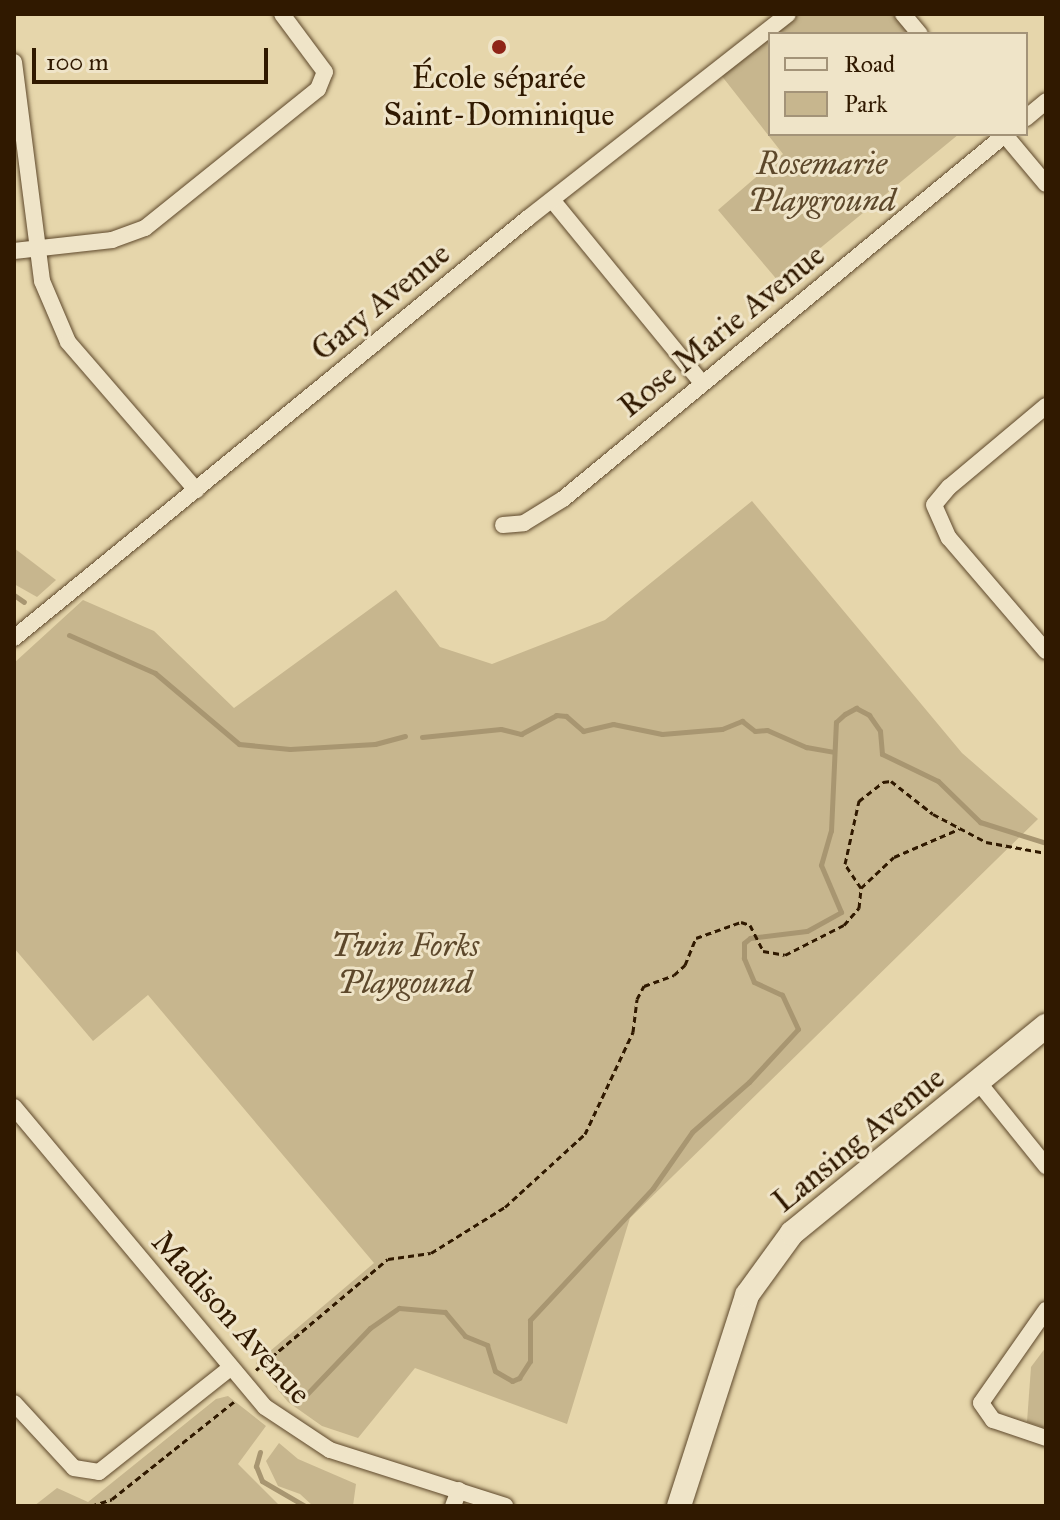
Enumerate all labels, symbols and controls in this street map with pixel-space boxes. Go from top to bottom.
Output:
scale bar [36,32,272,82]
legend [768,32,1028,136]
marker: École séparée Saint-Dominique [490,38,508,56]
text: 100 m [46,47,109,77]
text: Road [844,49,895,79]
place label: École séparée Saint-Dominique [383,60,615,135]
text: Park [844,89,887,119]
park label: Rosemarie Playground [748,146,896,221]
street label: Gary Avenue [304,235,458,369]
street label: Rose Marie Avenue [611,236,833,426]
park label: Twin Forks Playgound [331,928,479,1003]
street label: Lansing Avenue [765,1059,953,1221]
street label: Madison Avenue [143,1224,319,1412]

